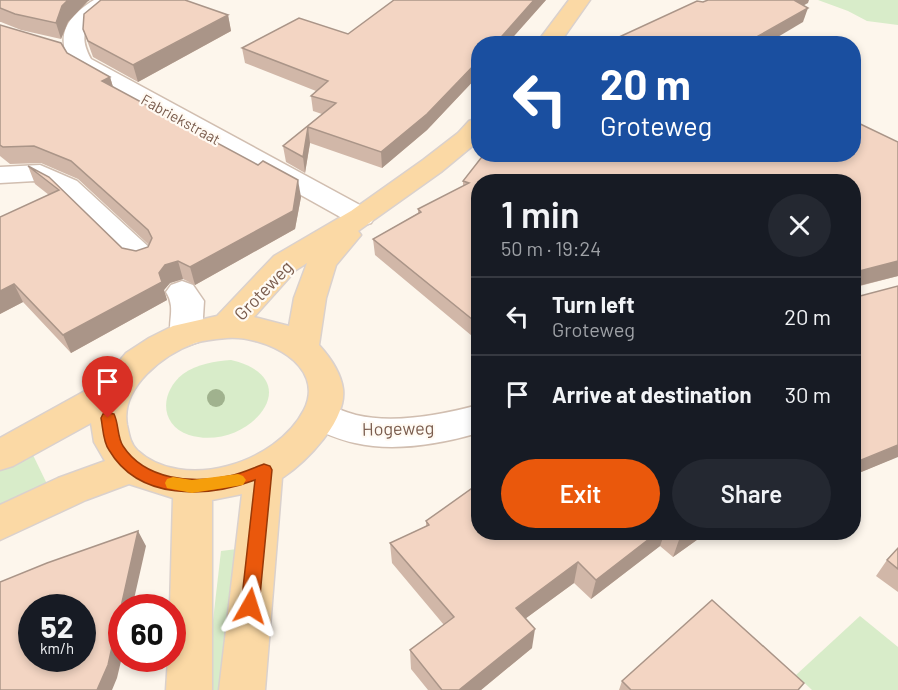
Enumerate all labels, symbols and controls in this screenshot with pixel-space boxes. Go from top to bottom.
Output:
text: 20 m [600,58,691,108]
icon: left [501,60,579,138]
street label: Fabriekstraat [138,90,224,148]
text: Groteweg [600,109,712,141]
text: 1 min [501,192,580,235]
button: close [768,194,831,257]
text: 50 m · 19:24 [501,236,601,260]
street label: Groteweg [229,255,297,325]
text: Turn left [552,291,635,317]
icon: left [501,300,534,333]
text: 20 m [784,303,831,329]
text: Groteweg [552,317,635,341]
pin [82,356,133,418]
icon: arrive [91,365,124,398]
icon: arrive [501,378,534,411]
text: Arrive at destination [552,381,751,407]
text: 30 m [785,381,831,407]
street label: Hogeweg [362,416,434,440]
button: Exit [501,459,660,528]
button: Share [672,459,831,528]
position arrow [218,574,282,638]
speed limit sign: 60 [108,594,186,672]
text: 52 [41,608,73,644]
text: km/h [40,639,74,657]

